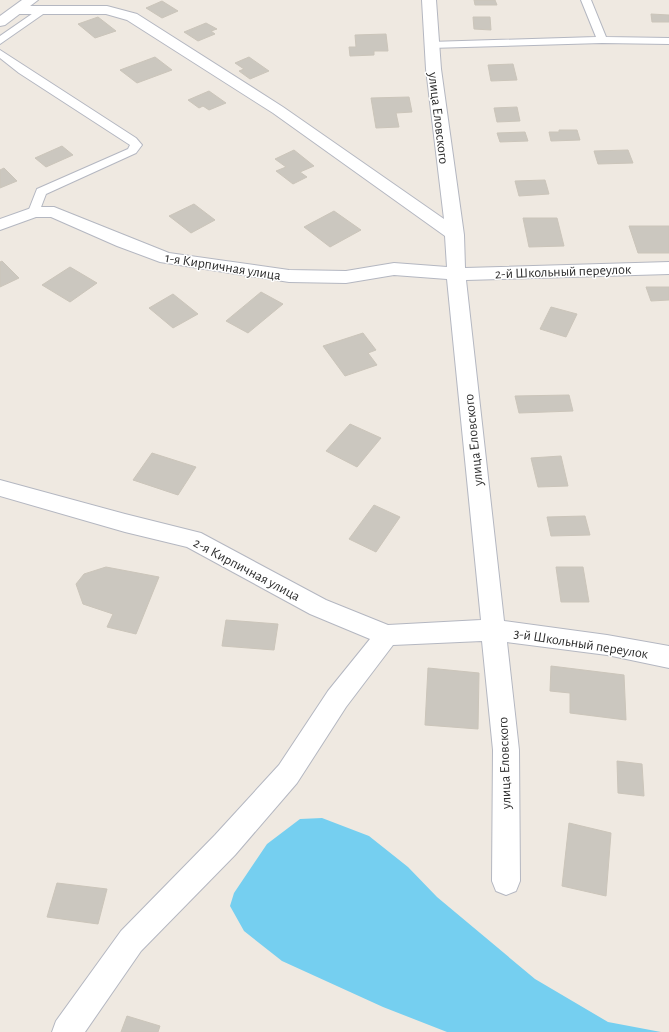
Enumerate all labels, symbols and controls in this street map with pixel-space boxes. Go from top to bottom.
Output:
street label: улица Еловского [425,70,451,165]
street label: 1-я Кирпичная улица [164,251,282,283]
street label: 2-й Школьный переулок [495,263,632,281]
street label: улица Еловского [462,393,486,488]
street label: 2-я Кирпичная улица [191,536,303,604]
street label: 3-й Школьный переулок [513,626,650,662]
street label: улица Еловского [496,716,514,810]

